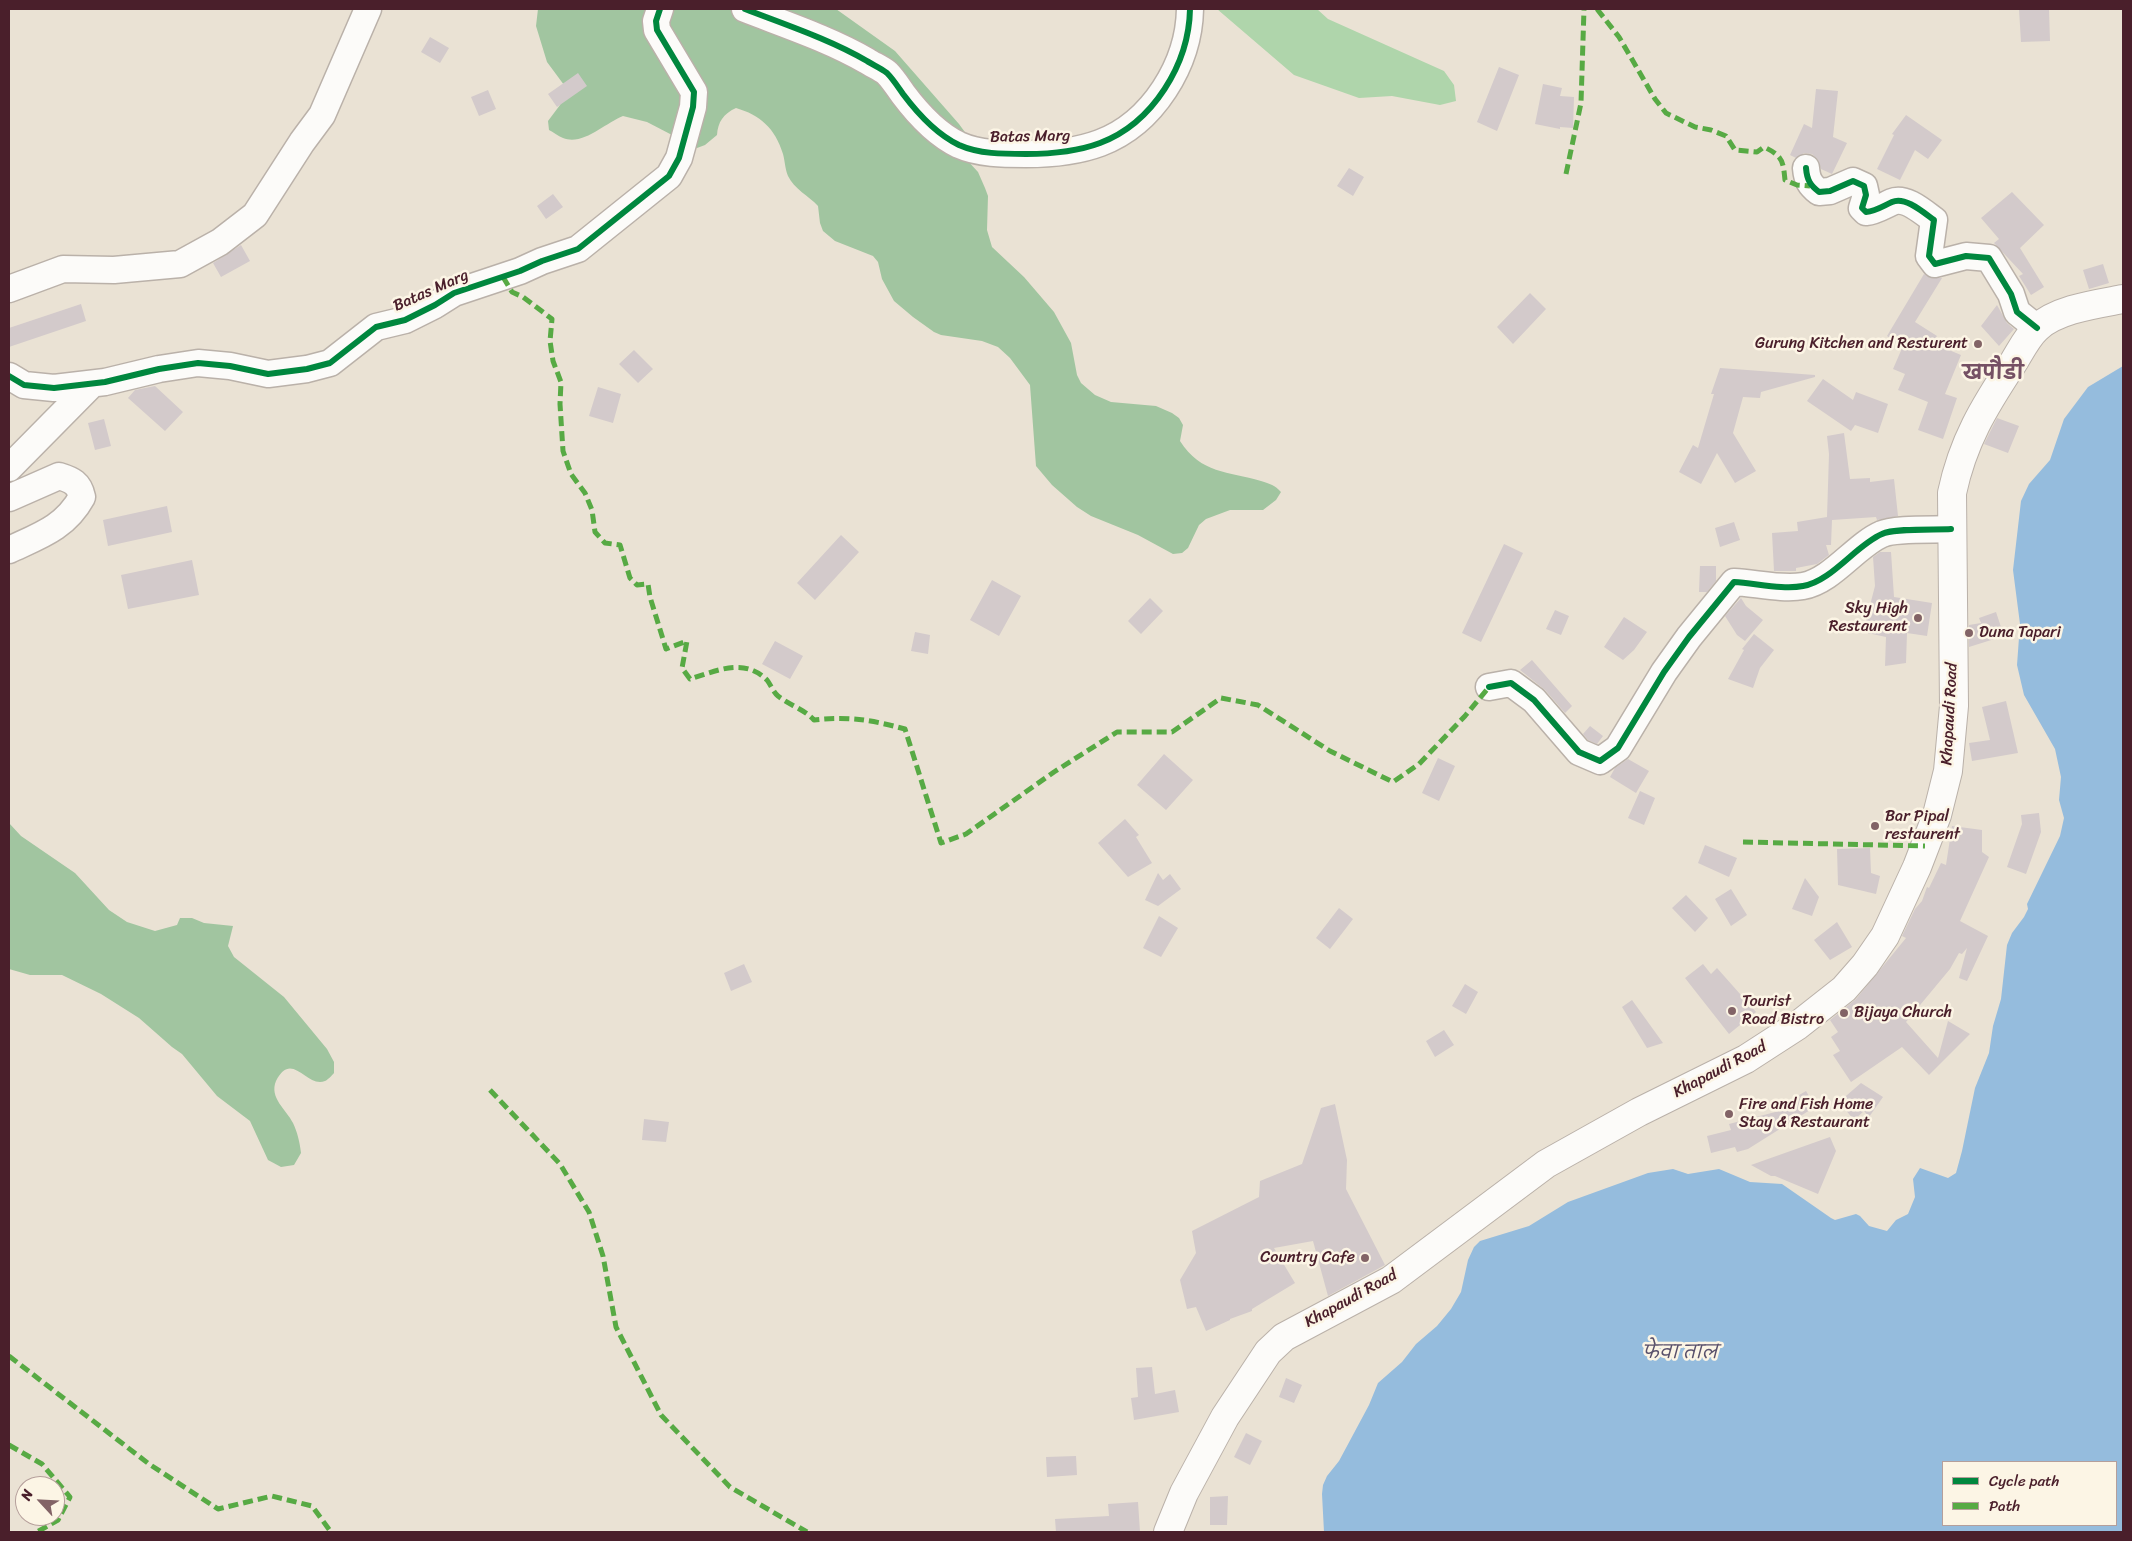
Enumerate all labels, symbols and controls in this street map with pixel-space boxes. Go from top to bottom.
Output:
street label: Batas Marg [990,127,1070,147]
street label: Batas Marg [390,266,472,316]
place label: Gurung Kitchen and Resturent [1755,334,1968,354]
marker: Gurung Kitchen and Resturent [1972,338,1984,350]
district label: खपौडी [1963,363,2023,385]
place label: Sky High Restaurent [1829,599,1908,637]
marker: Sky High Restaurent [1912,612,1924,624]
place label: Duna Tapari [1979,623,2061,643]
marker: Duna Tapari [1963,627,1975,639]
street label: Khapaudi Road [1938,662,1962,766]
place label: Bar Pipal restaurent [1885,807,1960,845]
marker: Bar Pipal restaurent [1869,820,1881,832]
place label: Tourist Road Bistro [1742,992,1824,1030]
place label: Bijaya Church [1854,1003,1952,1023]
marker: Tourist Road Bistro [1726,1005,1738,1017]
marker: Bijaya Church [1838,1007,1850,1019]
street label: Khapaudi Road [1670,1037,1770,1103]
place label: Fire and Fish Home Stay & Restaurant [1739,1095,1873,1133]
marker: Fire and Fish Home Stay & Restaurant [1723,1108,1735,1120]
place label: Country Cafe [1260,1248,1355,1268]
marker: Country Cafe [1359,1252,1371,1264]
street label: Khapaudi Road [1302,1266,1400,1332]
water label: फेवा ताल [1642,1342,1718,1364]
legend [1942,1461,2117,1526]
text: Cycle path [1989,1468,2059,1494]
north arrow [15,1476,65,1526]
text: N [13,1485,40,1505]
text: Path [1989,1493,2020,1519]

